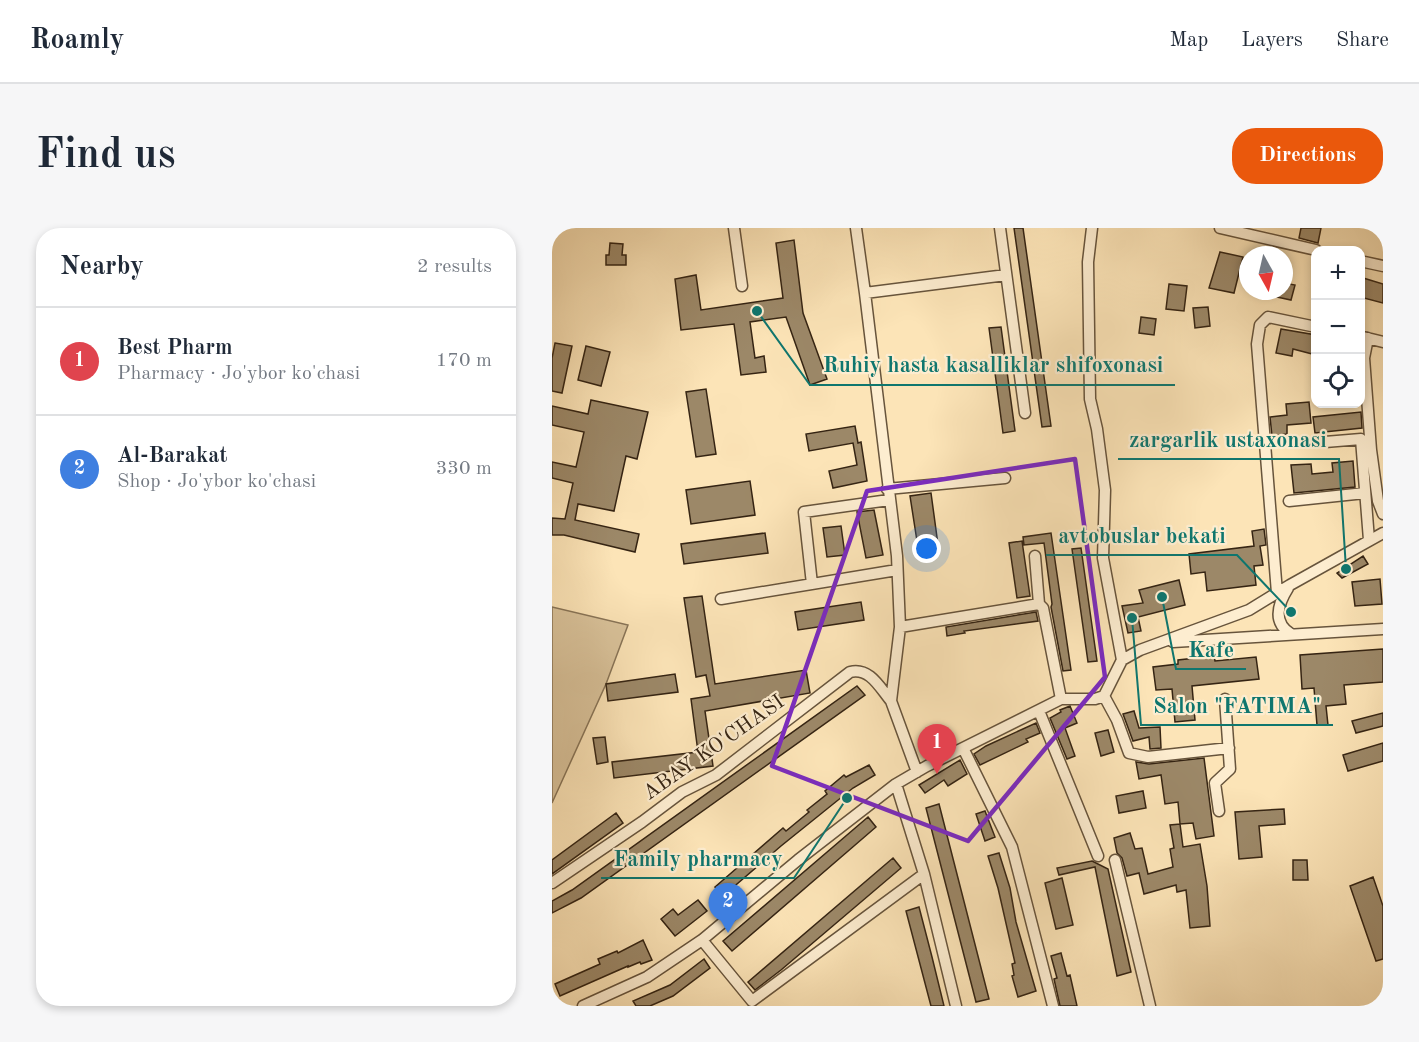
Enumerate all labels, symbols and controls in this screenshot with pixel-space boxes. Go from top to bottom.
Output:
text: Roamly [30,27,124,55]
text: Map [1169,30,1208,51]
text: Layers [1241,30,1303,51]
text: Share [1336,30,1389,51]
button: Directions [1232,128,1383,184]
text: Find us [36,135,175,177]
north arrow [1239,246,1293,300]
map controls [1311,246,1365,408]
button: + [1311,246,1365,300]
text: Nearby [60,254,144,280]
text: 2 results [417,257,492,277]
button: − [1311,300,1365,354]
text: Best Pharm [117,337,233,359]
callout: Ruhiy hasta kasalliklar shifoxonasi [810,345,1175,385]
text: 1 [74,351,85,371]
text: 170 m [436,351,492,371]
button: locate [1311,354,1365,408]
text: Ruhiy hasta kasalliklar shifoxonasi [823,355,1163,377]
text: Pharmacy · Jo'ybor ko'chasi [117,364,360,384]
callout: zargarlik ustaxonasi [1118,419,1339,459]
text: zargarlik ustaxonasi [1129,430,1327,452]
text: Al-Barakat [117,445,228,467]
text: 2 [74,459,85,479]
text: 330 m [436,459,492,479]
text: Shop · Jo'ybor ko'chasi [117,472,316,492]
callout: avtobuslar bekati [1046,515,1237,555]
text: avtobuslar bekati [1058,526,1226,548]
your location [912,534,941,563]
callout: Kafe [1176,629,1246,669]
text: Kafe [1188,640,1234,662]
callout: Salon "FATIMA" [1141,685,1333,725]
street label: ABAY KO'CHASI [640,691,788,805]
text: Salon "FATIMA" [1153,696,1321,718]
pin: 1 [918,724,956,774]
callout: Family pharmacy [601,838,794,878]
text: Family pharmacy [613,849,783,871]
pin: 2 [708,884,747,933]

